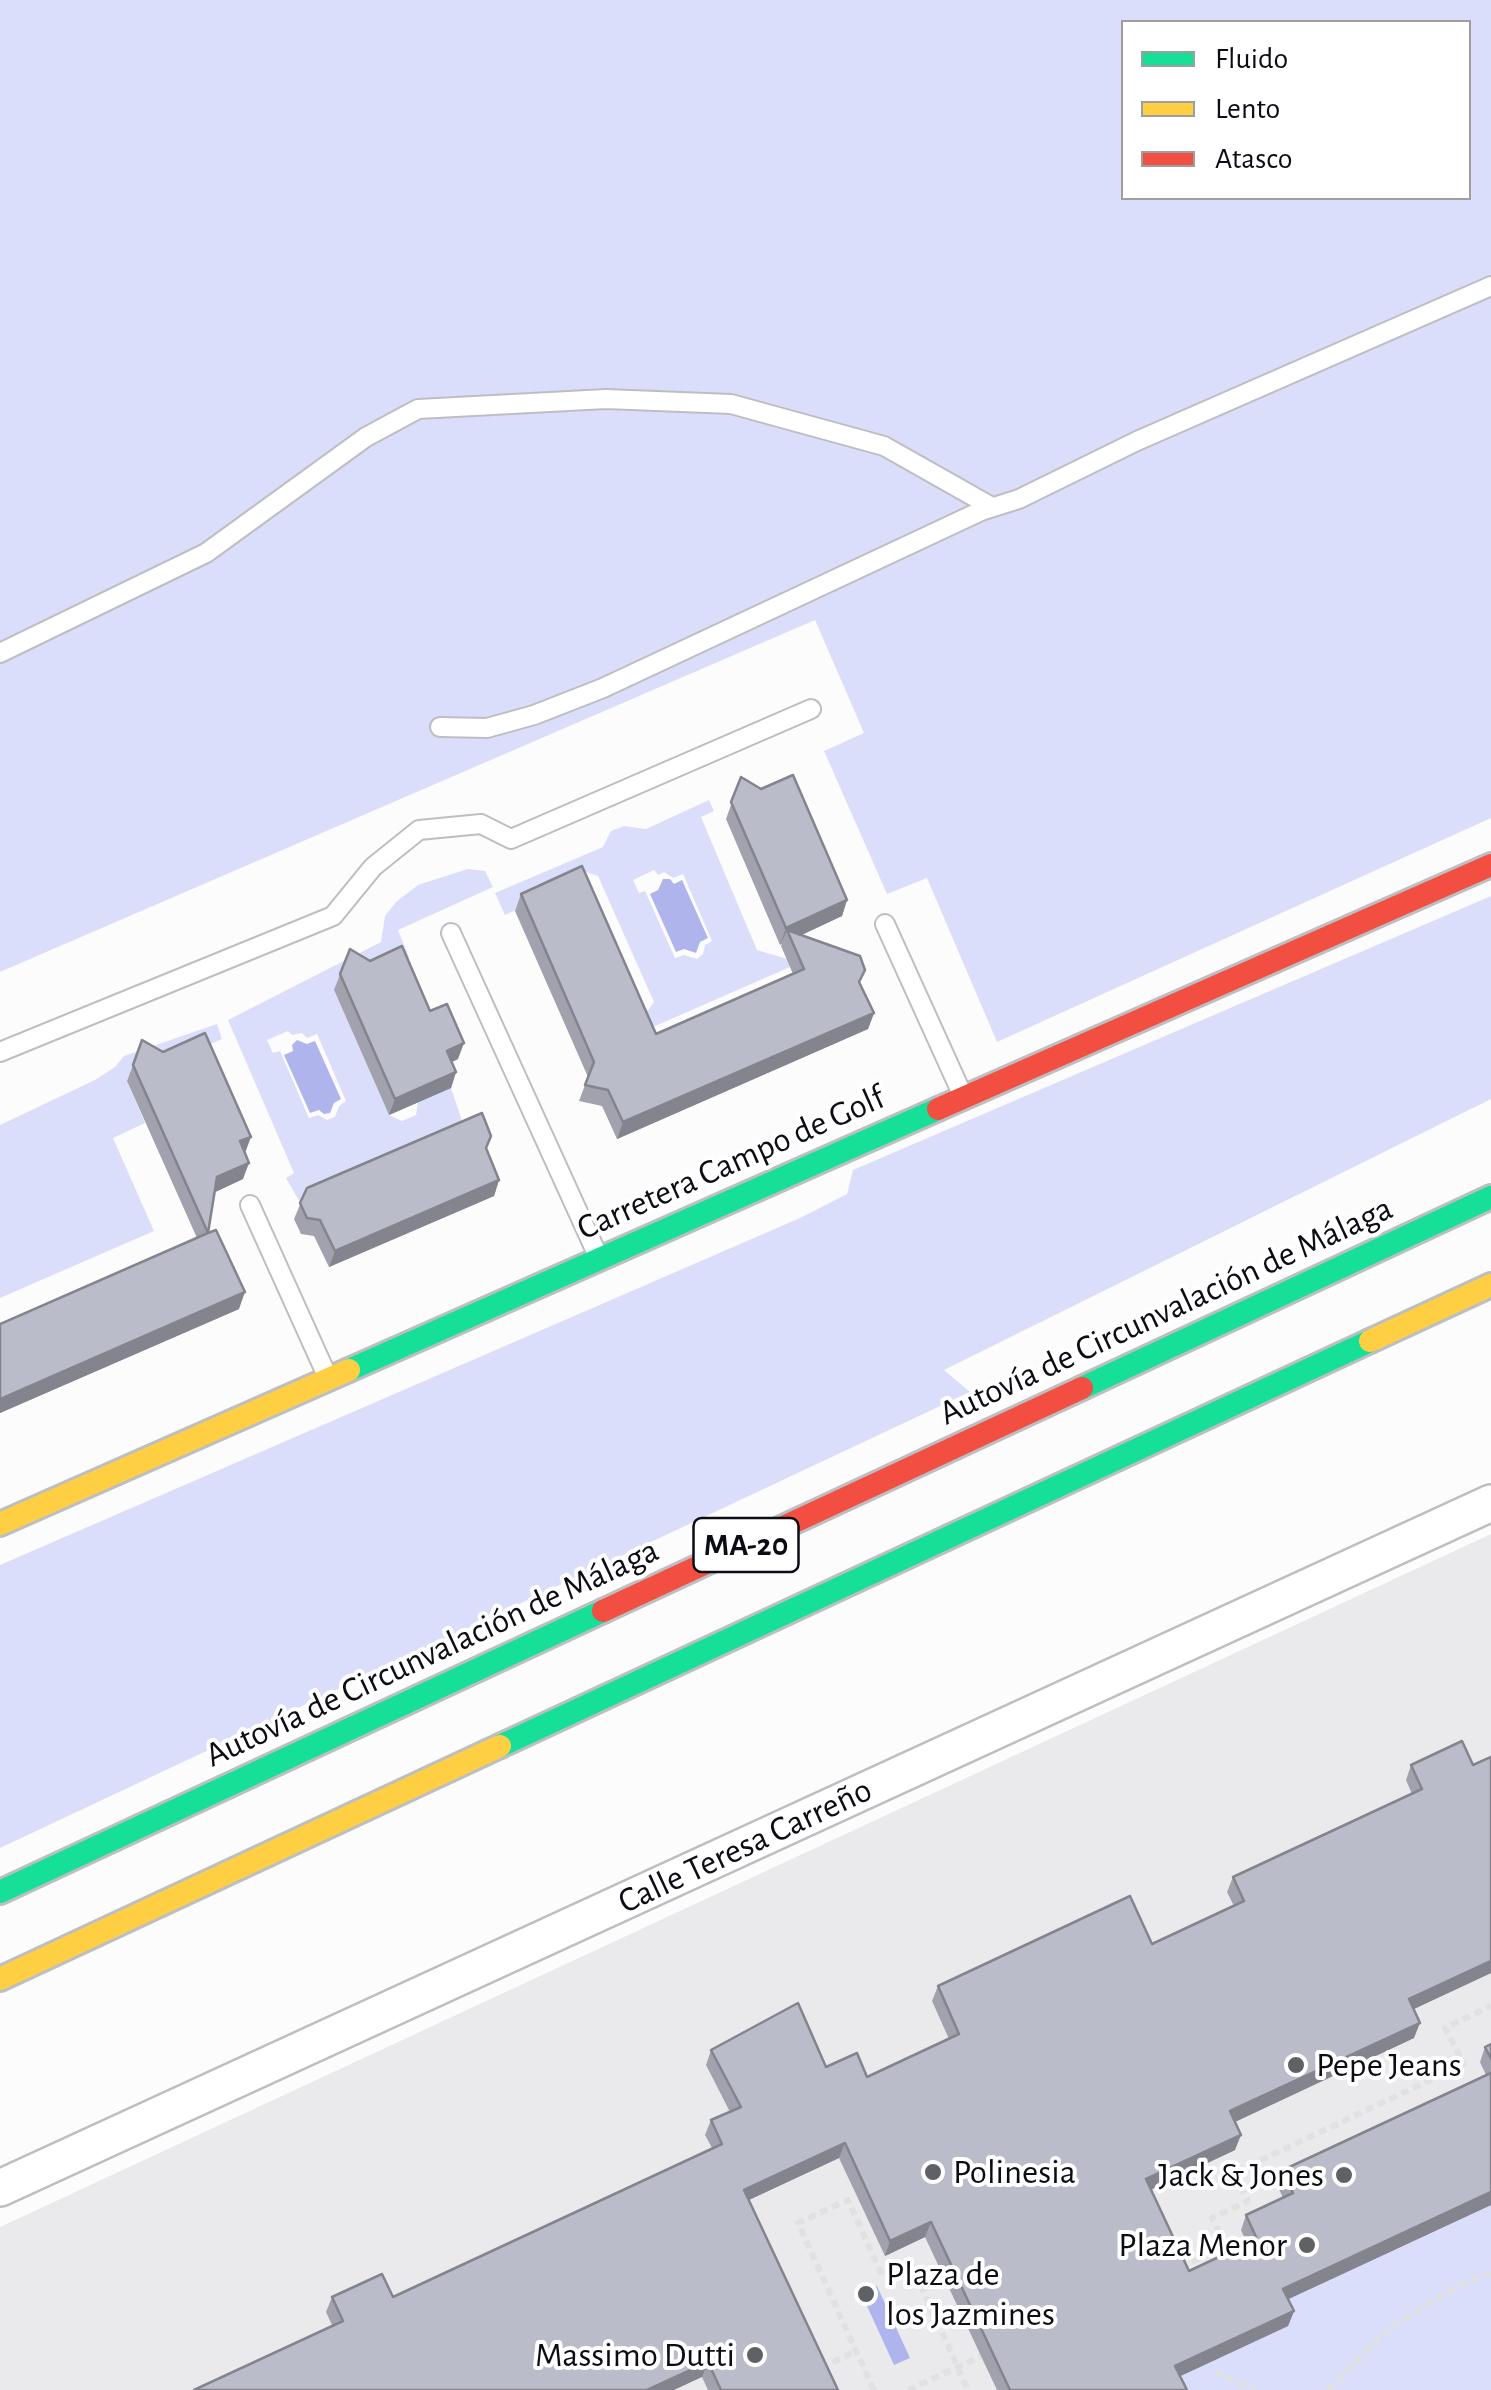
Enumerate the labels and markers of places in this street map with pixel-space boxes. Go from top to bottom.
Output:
place label: Pepe Jeans [1316,2044,1462,2086]
marker: Pepe Jeans [1285,2054,1307,2076]
place label: Polinesia [953,2151,1076,2193]
place label: Jack & Jones [1158,2154,1324,2196]
marker: Polinesia [922,2161,944,2183]
marker: Jack & Jones [1333,2164,1355,2186]
place label: Plaza Menor [1118,2224,1287,2266]
marker: Plaza Menor [1296,2234,1318,2256]
place label: Plaza de los Jazmines [886,2253,1055,2335]
marker: Plaza de los Jazmines [855,2283,877,2305]
place label: Massimo Dutti [535,2334,735,2376]
marker: Massimo Dutti [744,2344,766,2366]

